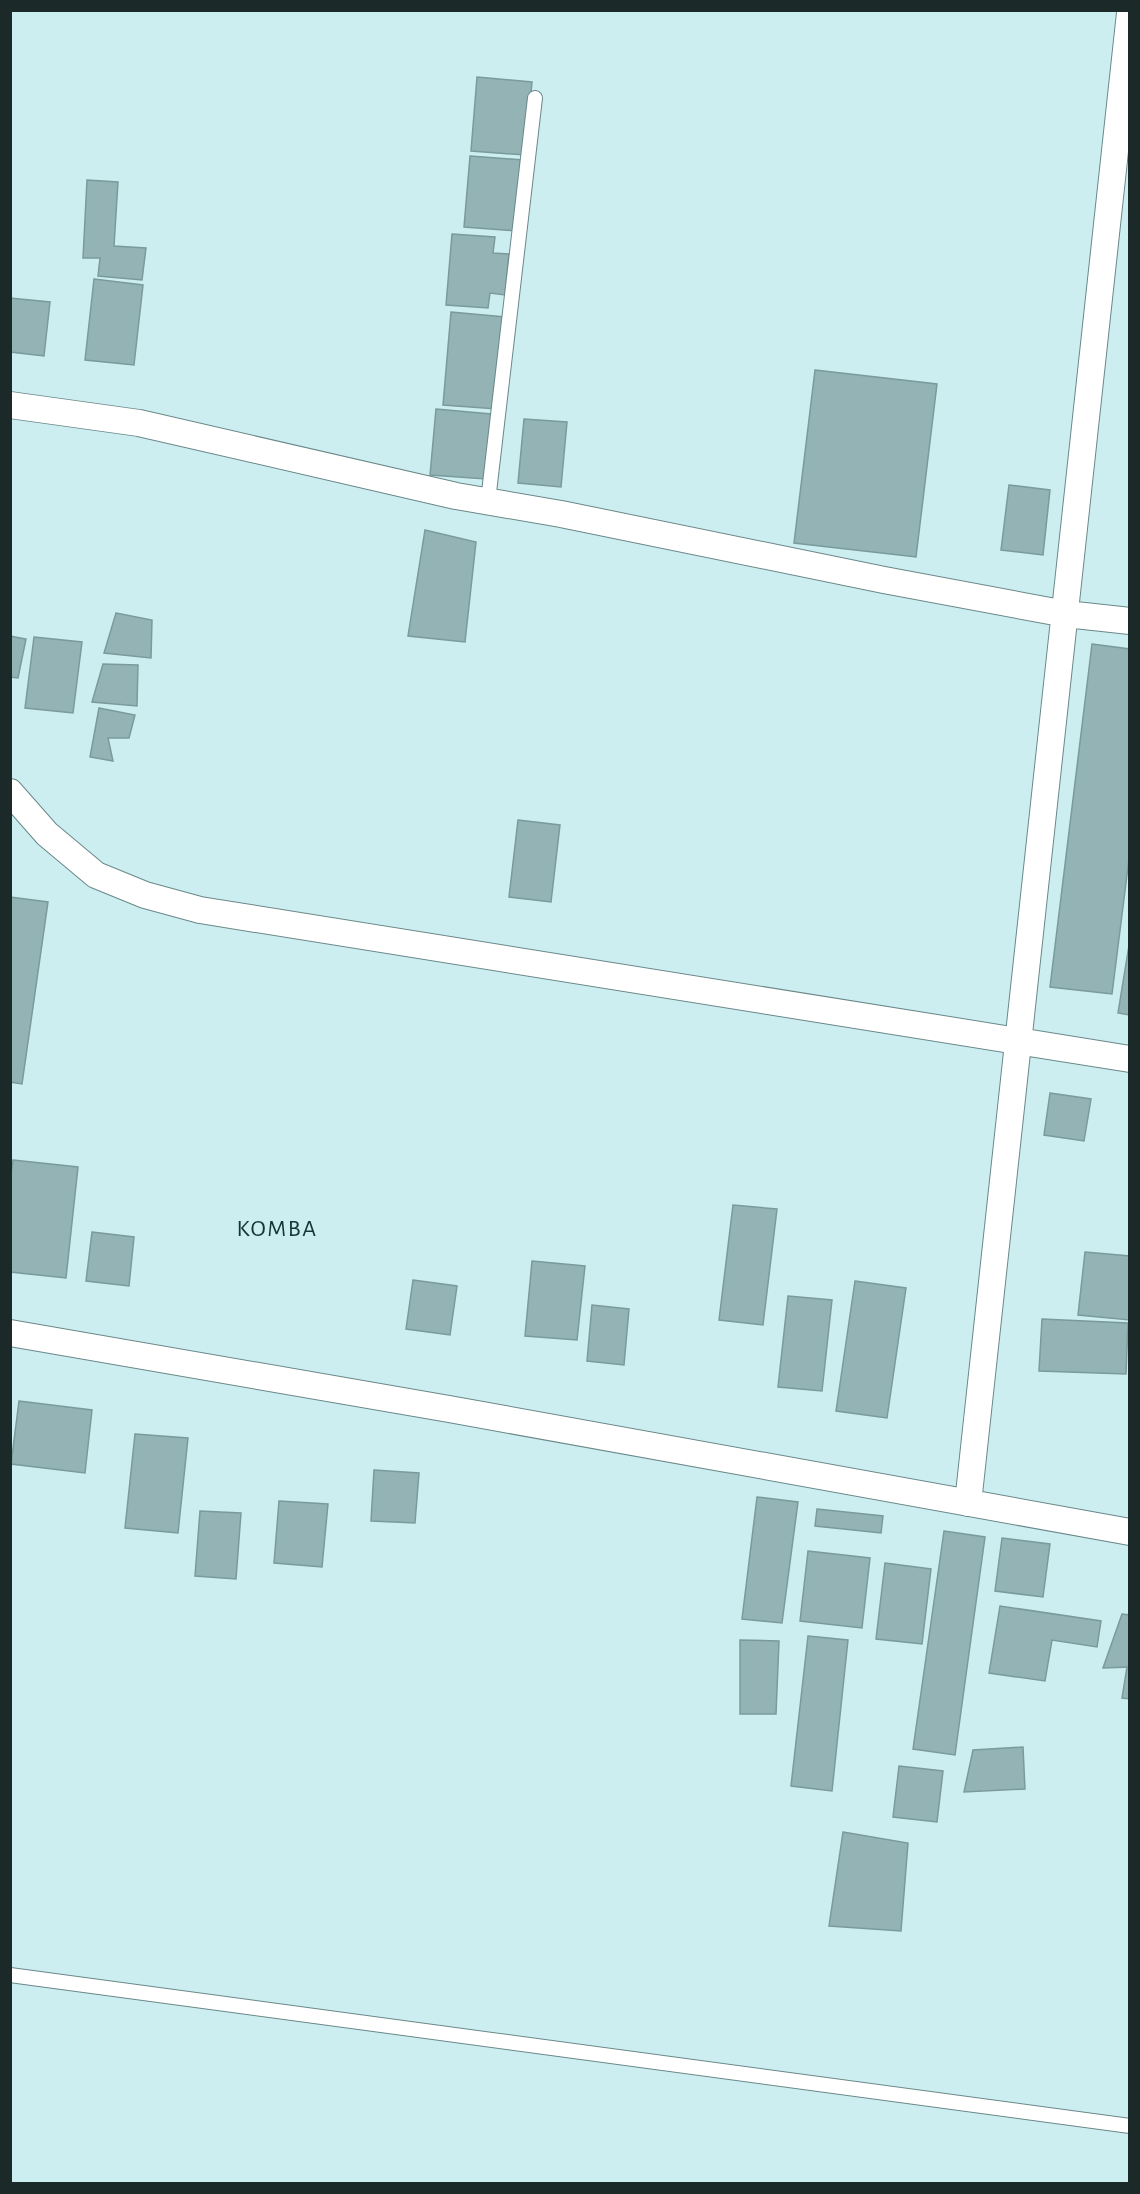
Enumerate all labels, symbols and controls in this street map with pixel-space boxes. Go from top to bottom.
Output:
district label: KOMBA [236,1217,318,1241]

